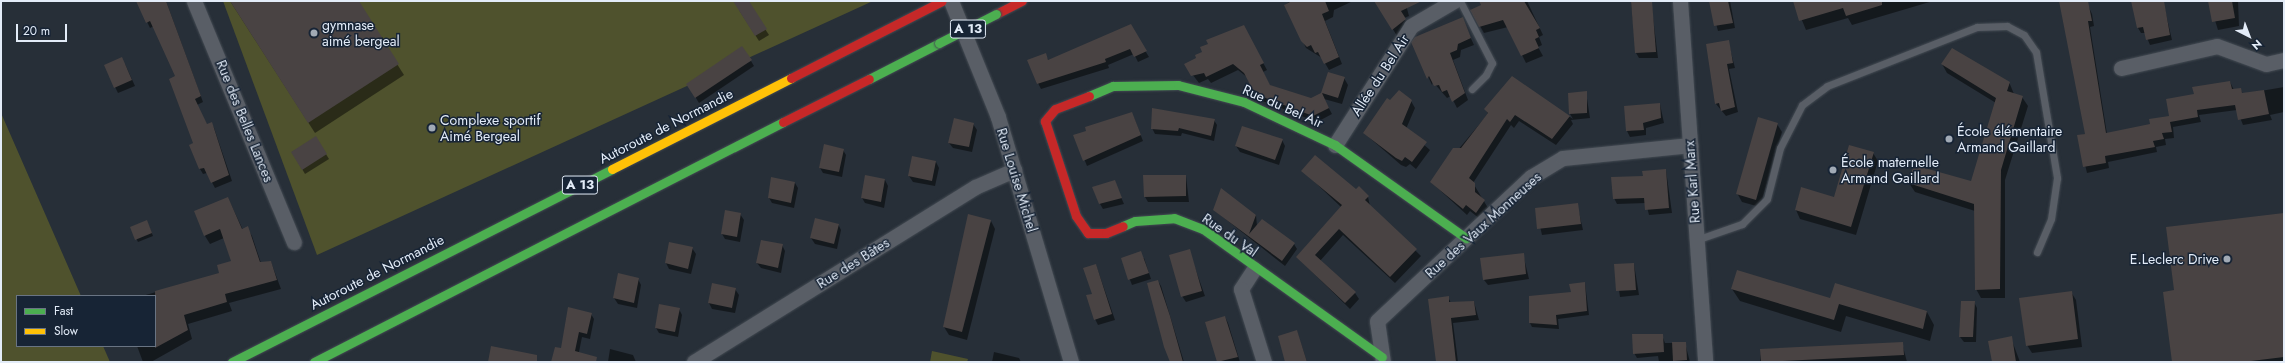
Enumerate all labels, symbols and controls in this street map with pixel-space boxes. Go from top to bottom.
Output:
scale bar [18,16,69,42]
north arrow [2229,16,2269,56]
place label: gymnase aimé bergeal [322,17,400,50]
road number: A 13 [949,18,987,40]
text: 20 m [23,22,50,40]
marker: gymnase aimé bergeal [309,28,319,38]
street label: Allée du Bel Air [1347,31,1413,119]
text: N [2248,36,2266,54]
street label: Rue des Belles Lances [213,58,277,184]
street label: Rue du Bel Air [1240,81,1326,131]
street label: Autoroute de Normandie [596,85,736,167]
place label: Complexe sportif Aimé Bergeal [440,112,541,144]
marker: Complexe sportif Aimé Bergeal [427,123,437,133]
place label: École élémentaire Armand Gaillard [1957,123,2062,156]
street label: Rue Louise Michel [993,126,1041,234]
marker: École élémentaire Armand Gaillard [1944,134,1954,144]
street label: Rue Karl Marx [1681,140,1703,224]
place label: École maternelle Armand Gaillard [1841,154,1939,186]
marker: École maternelle Armand Gaillard [1828,165,1838,175]
street label: Rue des Vaux Monneuses [1422,168,1544,282]
road number: A 13 [561,174,599,196]
street label: Rue du Val [1199,210,1261,260]
street label: Autoroute de Normandie [307,231,447,313]
street label: Rue des Bâtes [814,234,892,292]
place label: E.Leclerc Drive [2130,251,2219,267]
marker: E.Leclerc Drive [2222,254,2232,264]
legend [16,295,156,347]
text: Fast [54,302,73,320]
text: Slow [54,322,78,340]

